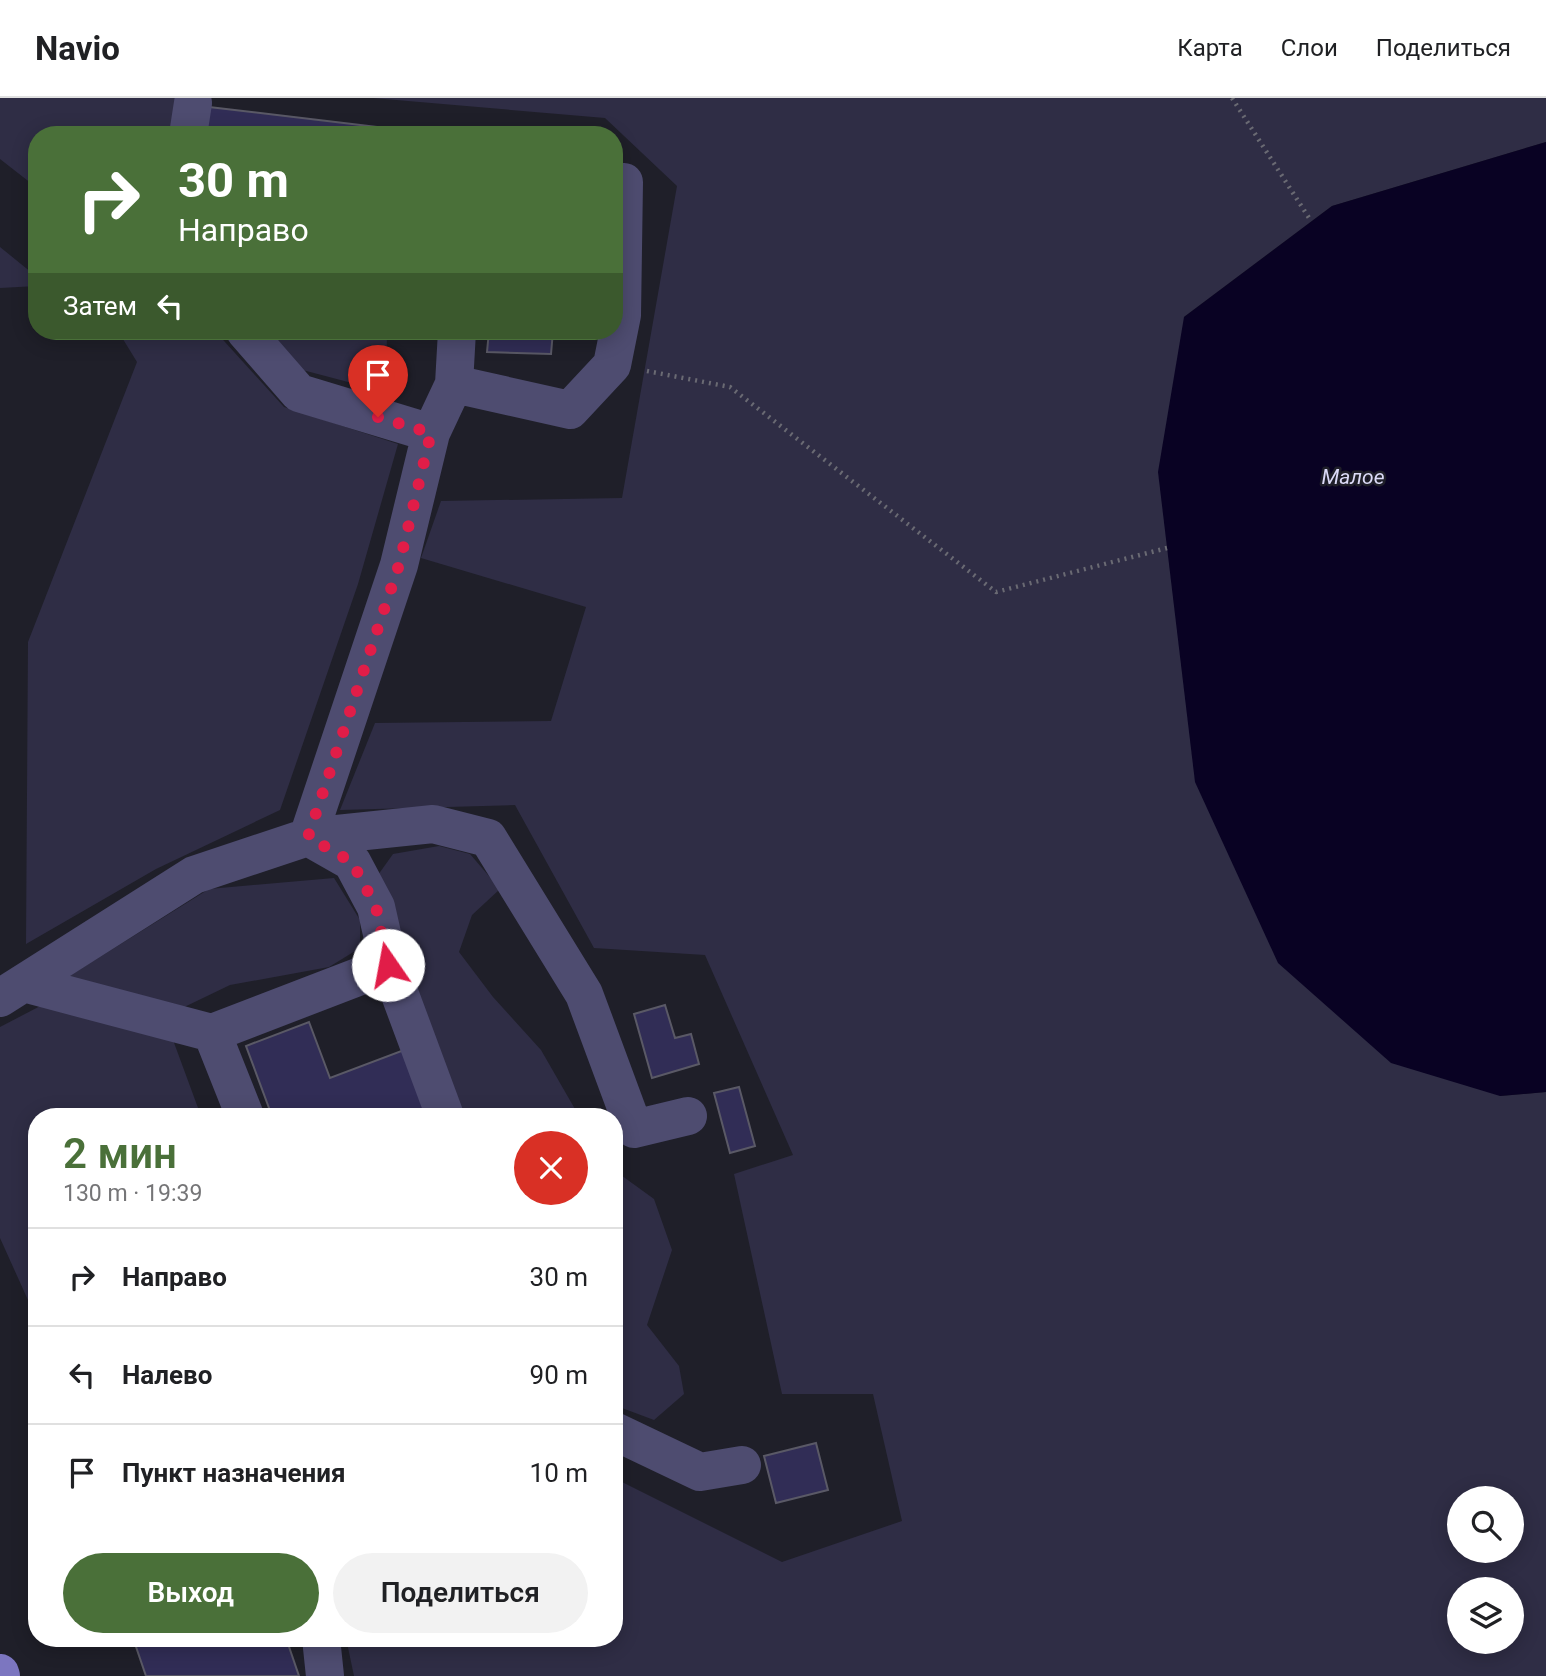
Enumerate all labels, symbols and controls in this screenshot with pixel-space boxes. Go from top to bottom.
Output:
text: Navio [35,29,120,68]
text: Карта [1177,34,1243,62]
text: Слои [1281,34,1338,62]
text: Поделиться [1376,34,1511,62]
text: 30 m [178,152,289,209]
icon: right [63,154,154,245]
text: Направо [178,211,309,249]
icon: left [151,287,189,325]
text: Затем [63,291,137,321]
pin [348,345,408,417]
icon: arrive [359,356,397,394]
water label: Малое [1321,465,1385,489]
position arrow [351,928,425,1002]
text: 2 мин [63,1129,177,1178]
button: close [514,1131,588,1205]
text: 130 m · 19:39 [63,1180,202,1207]
icon: right [63,1258,101,1296]
text: Направо [122,1262,227,1292]
text: 30 m [530,1262,588,1292]
icon: left [63,1356,101,1394]
text: Налево [122,1360,212,1390]
text: 90 m [530,1360,588,1390]
icon: arrive [63,1454,101,1492]
text: Пункт назначения [122,1458,346,1488]
text: 10 m [530,1458,588,1488]
map controls [1447,1486,1524,1654]
button: search [1447,1486,1524,1563]
button: Выход [63,1553,319,1633]
button: Поделиться [333,1553,588,1633]
button: layers [1447,1577,1524,1654]

